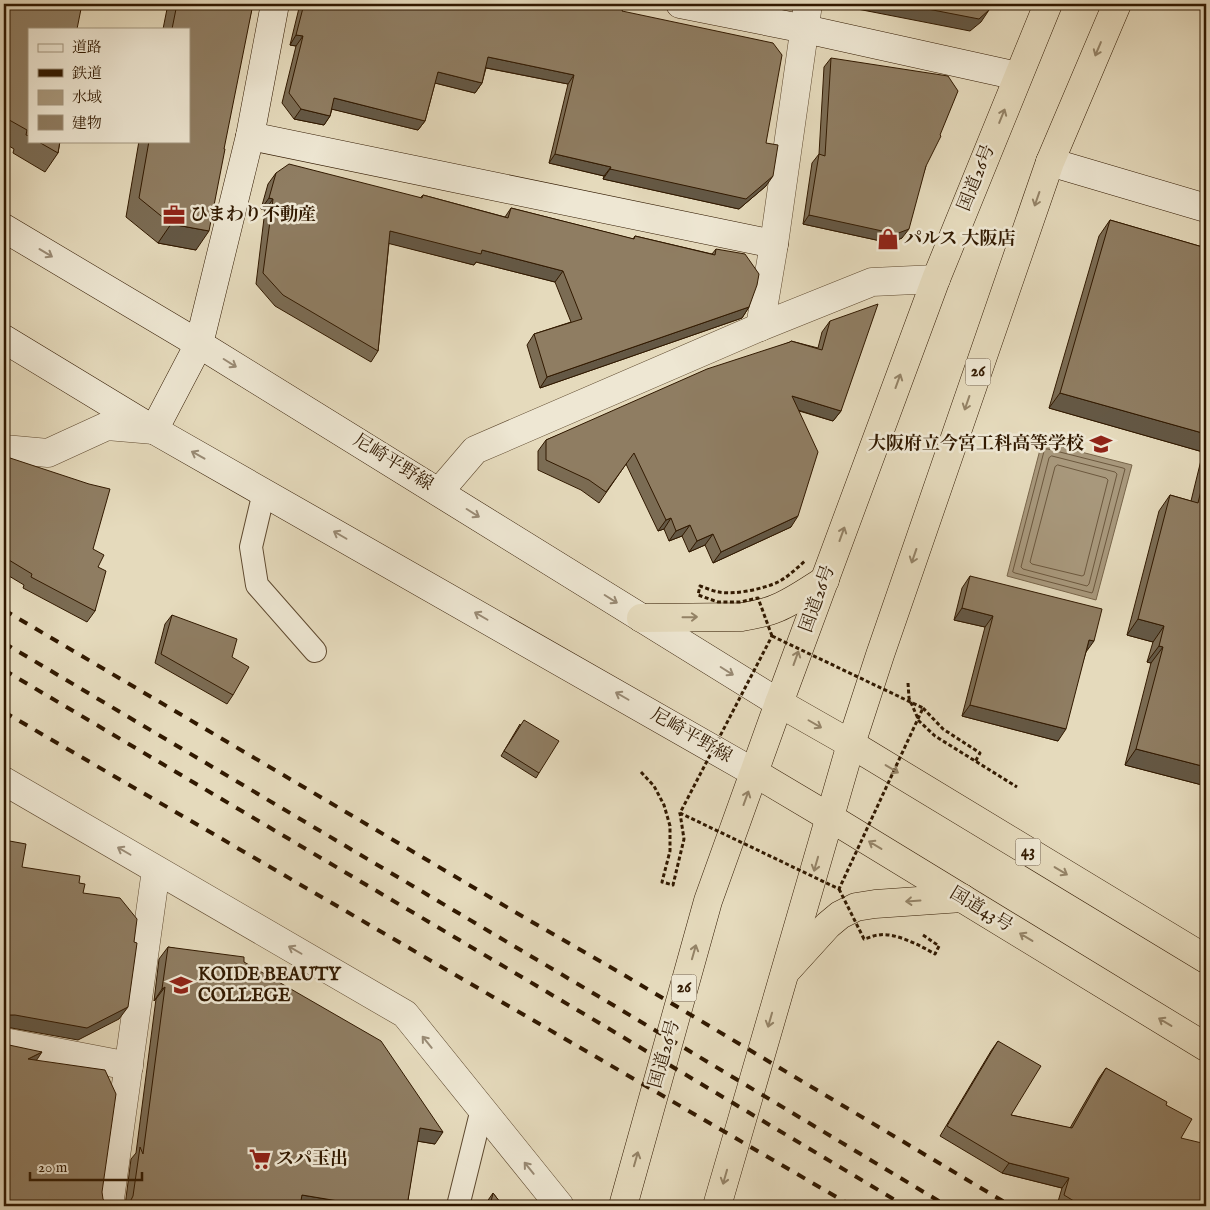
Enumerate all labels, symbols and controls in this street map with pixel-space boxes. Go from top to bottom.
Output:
legend [28,28,190,142]
text: 道路 [72,38,102,57]
one-way arrow [1092,41,1102,56]
text: 鉄道 [72,64,102,83]
text: 水域 [72,88,102,107]
one-way arrow [997,109,1007,124]
text: 建物 [72,114,102,133]
street label: 国道26号 [953,141,1001,215]
one-way arrow [1032,191,1041,207]
office icon: ひまわり不動産 [161,202,187,228]
place label: ひまわり不動産 [190,204,316,227]
shop icon: パルス 大阪店 [875,226,901,252]
place label: パルス 大阪店 [904,228,1015,251]
one-way arrow [38,249,52,259]
road number: 26 [966,358,990,386]
one-way arrow [223,359,237,369]
one-way arrow [894,374,903,390]
one-way arrow [962,394,971,410]
street label: 尼崎平野線 [349,429,437,497]
school or university icon: 大阪府立今宮工科高等学校 [1088,431,1114,457]
place label: 大阪府立今宮工科高等学校 [868,433,1084,456]
one-way arrow [191,450,206,460]
one-way arrow [465,508,479,518]
one-way arrow [838,527,847,542]
one-way arrow [332,530,347,540]
one-way arrow [909,548,918,563]
street label: 国道26号 [795,562,841,636]
one-way arrow [603,594,617,604]
one-way arrow [474,610,488,620]
one-way arrow [682,612,698,622]
one-way arrow [792,650,801,666]
one-way arrow [720,666,734,676]
one-way arrow [615,691,629,701]
street label: 尼崎平野線 [646,704,736,768]
one-way arrow [807,719,822,729]
one-way arrow [885,765,899,775]
one-way arrow [742,791,751,807]
road number: 43 [1016,839,1040,866]
one-way arrow [869,840,883,850]
one-way arrow [117,846,132,856]
one-way arrow [810,855,820,871]
one-way arrow [1054,867,1068,877]
street label: 国道43号 [945,882,1017,938]
one-way arrow [905,896,921,906]
one-way arrow [1019,932,1033,942]
one-way arrow [289,945,303,955]
one-way arrow [690,945,699,961]
place label: KOIDE BEAUTY COLLEGE [198,964,342,1008]
school or university icon: KOIDE BEAUTY COLLEGE [168,972,194,998]
road number: 26 [672,974,696,1001]
one-way arrow [765,1012,775,1028]
one-way arrow [1158,1016,1172,1026]
street label: 国道26号 [644,1017,686,1091]
one-way arrow [422,1035,433,1048]
supermarket icon: スパ玉出 [247,1146,273,1172]
place label: スパ玉出 [276,1148,348,1171]
scale bar [30,1150,142,1182]
one-way arrow [631,1152,641,1168]
text: 20 m [38,1158,68,1177]
one-way arrow [524,1162,535,1175]
one-way arrow [720,1168,730,1184]

